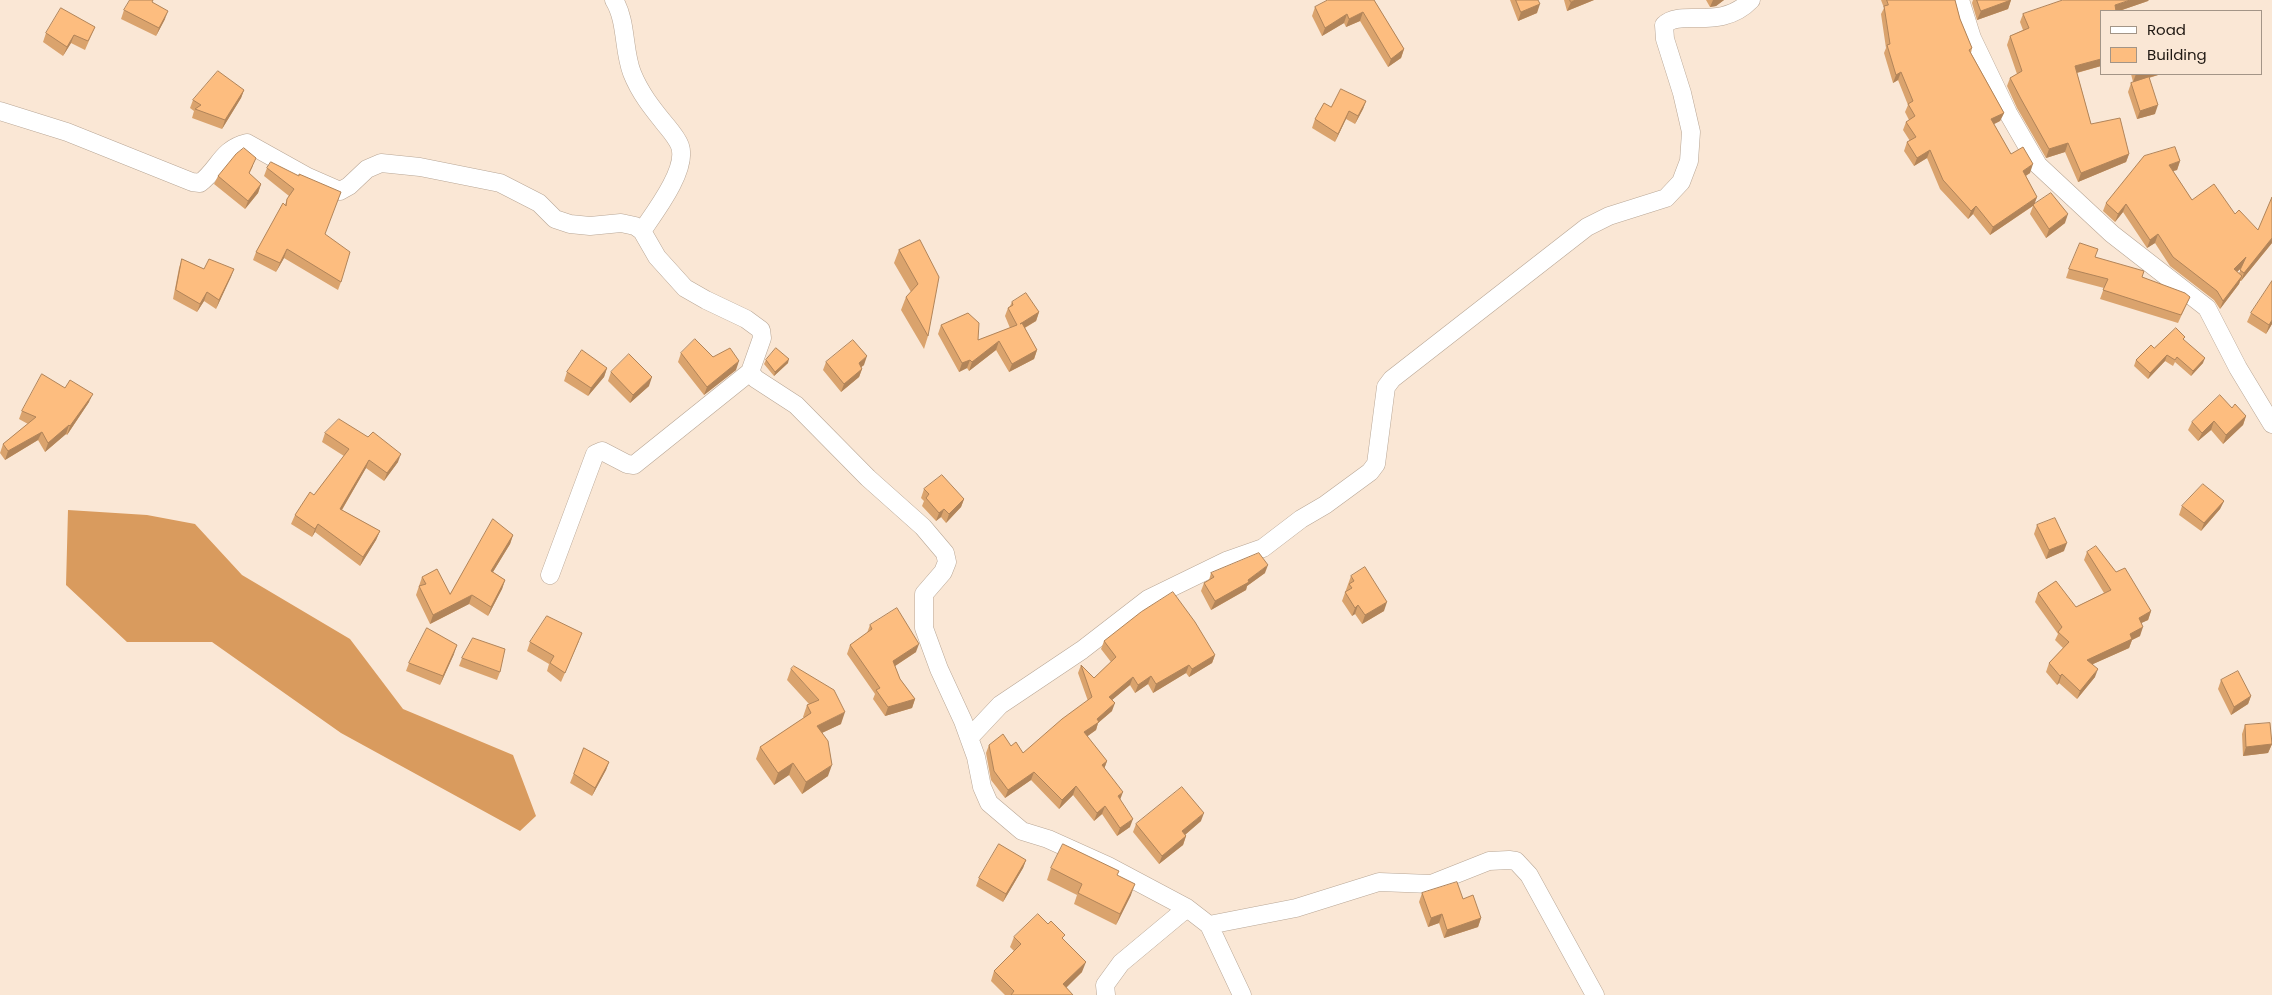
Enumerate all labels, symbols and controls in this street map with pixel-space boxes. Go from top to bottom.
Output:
legend [2100,10,2262,75]
text: Road [2147,19,2186,40]
text: Building [2147,44,2207,65]

